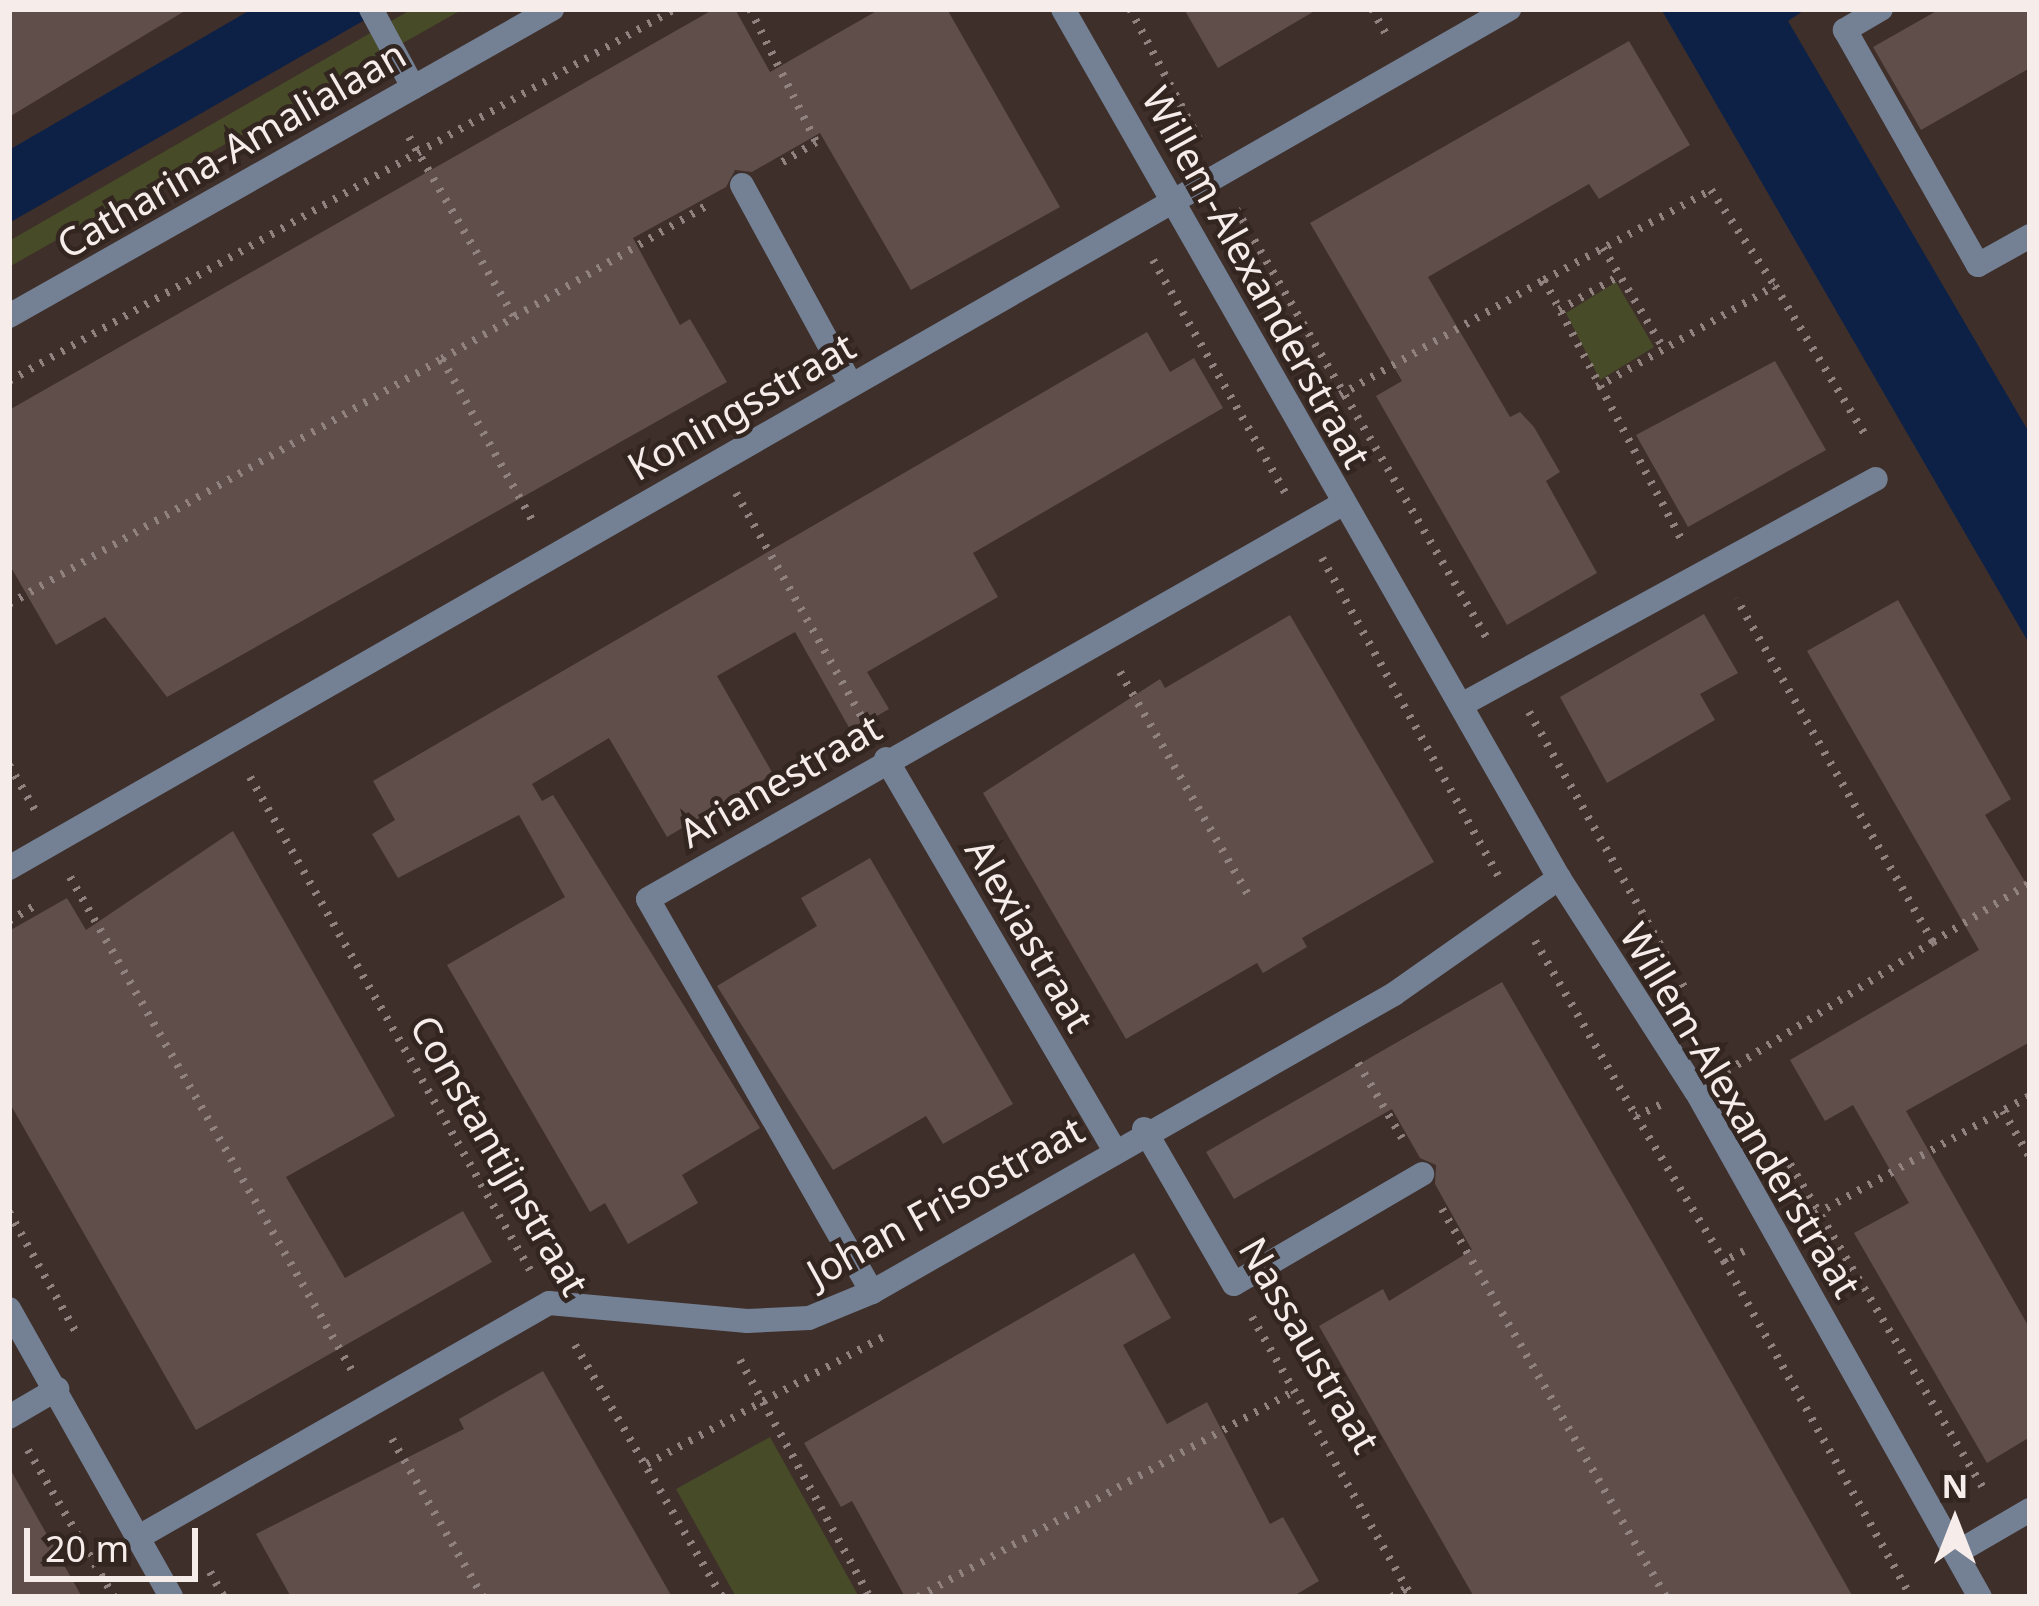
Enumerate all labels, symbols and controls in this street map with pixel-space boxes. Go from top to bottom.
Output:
street label: Catharina-Amalialaan [48,30,414,268]
street label: Willem-Alexanderstraat [1133,78,1381,476]
street label: Koningsstraat [619,322,863,490]
street label: Arianestraat [671,703,889,857]
street label: Alexiastraat [956,830,1104,1040]
street label: Willem-Alexanderstraat [1611,914,1871,1306]
street label: Constantijnstraat [401,1007,599,1303]
street label: Johan Frisostraat [798,1106,1092,1296]
street label: Nassaustraat [1230,1229,1390,1461]
north arrow [1895,1462,2015,1582]
text: N [1942,1463,1968,1508]
scale bar [30,1504,204,1578]
text: 20 m [45,1524,129,1573]

